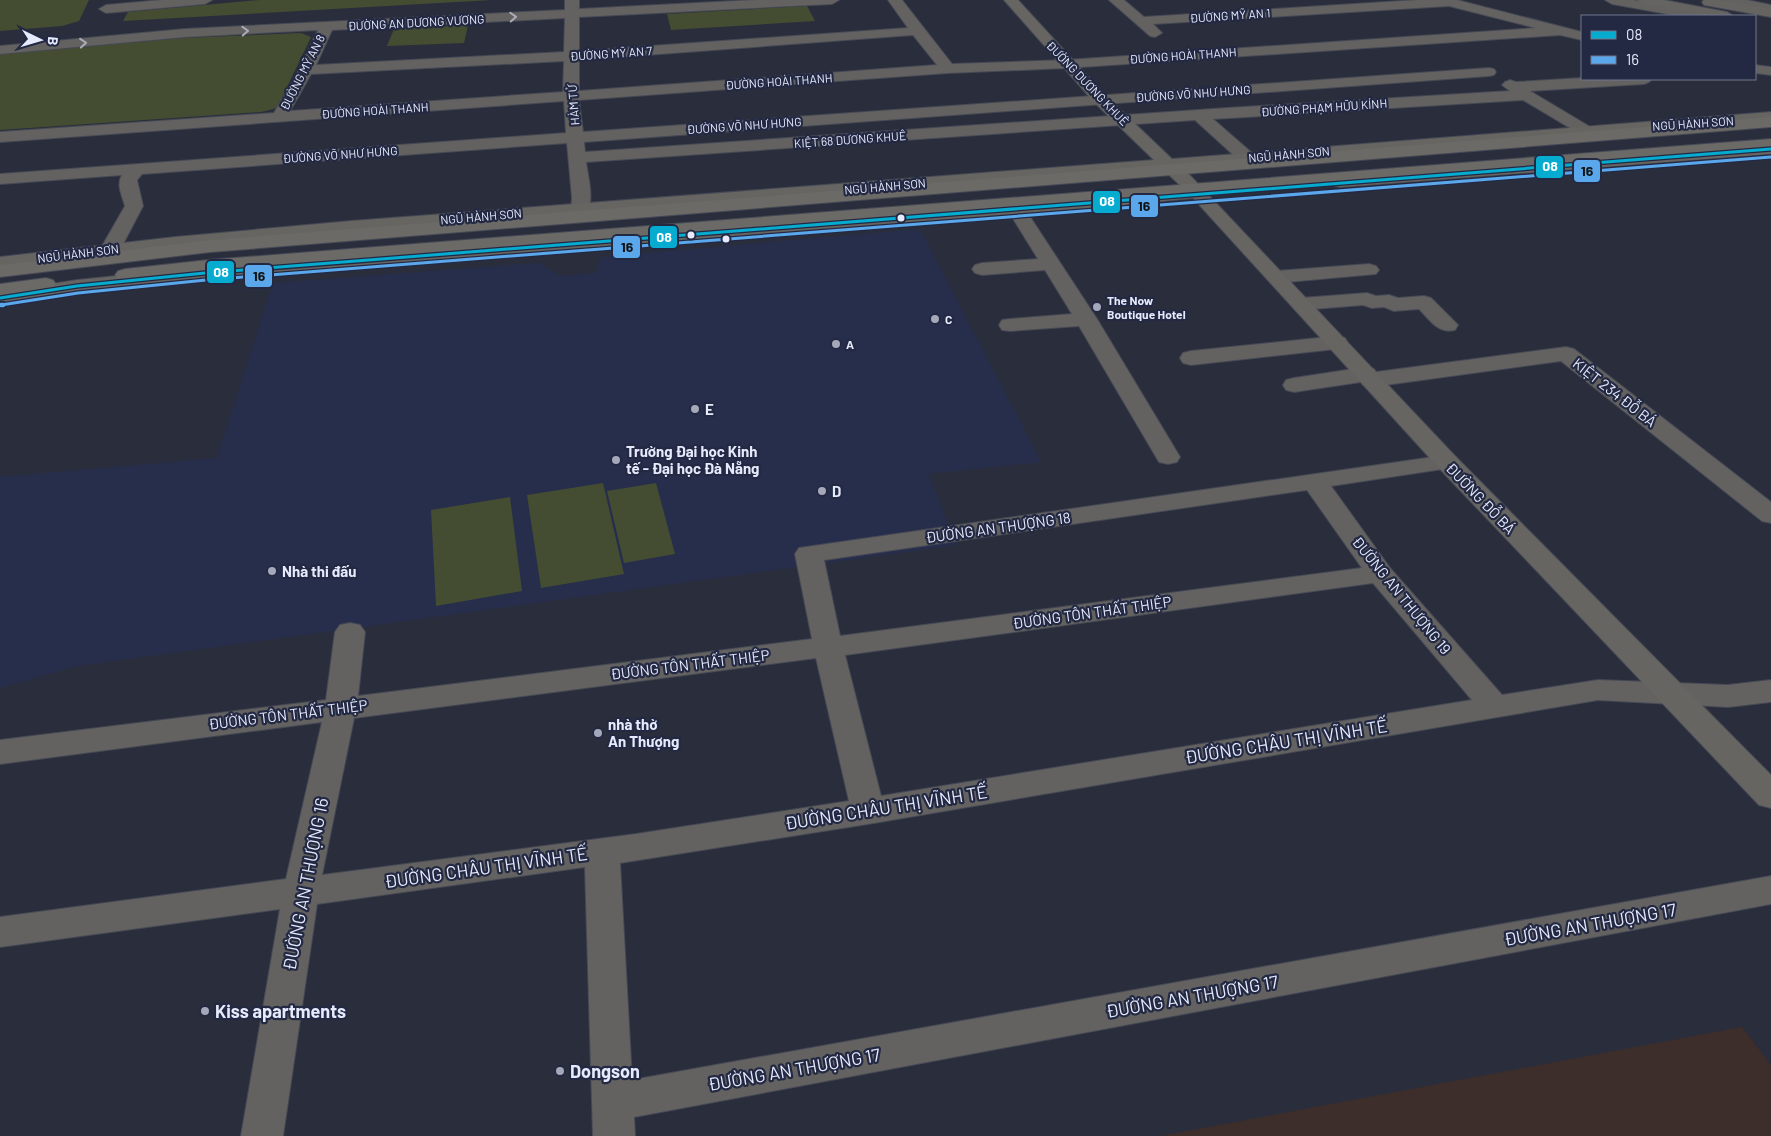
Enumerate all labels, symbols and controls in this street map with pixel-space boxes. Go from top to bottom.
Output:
street label: ĐƯỜNG MỸ AN 1 [1189,5,1271,25]
street label: ĐƯỜNG AN DƯƠNG VƯƠNG [347,11,485,33]
one-way arrow [509,12,517,22]
north arrow [15,15,65,65]
legend [1581,15,1756,80]
one-way arrow [242,25,250,36]
text: 08 [1626,25,1642,43]
street label: ĐƯỜNG MỸ AN 8 [277,32,327,112]
text: B [45,36,62,46]
one-way arrow [80,38,88,49]
street label: ĐƯỜNG DƯƠNG KHUÊ [1044,38,1132,128]
street label: ĐƯỜNG MỸ AN 7 [569,43,653,63]
street label: ĐƯỜNG HOÀI THANH [1129,44,1237,66]
text: 16 [1626,50,1639,68]
street label: ĐƯỜNG HOÀI THANH [725,70,833,92]
street label: ĐƯỜNG VÕ NHƯ HƯNG [1135,82,1251,104]
street label: HÀM TỬ [565,83,581,126]
street label: ĐƯỜNG PHẠM HỮU KÍNH [1260,96,1388,118]
street label: ĐƯỜNG HOÀI THANH [321,99,429,121]
street label: NGŨ HÀNH SƠN [1652,113,1734,133]
street label: ĐƯỜNG VÕ NHƯ HƯNG [686,114,802,136]
street label: KIỆT 68 DƯƠNG KHUÊ [793,128,907,150]
street label: ĐƯỜNG VÕ NHƯ HƯNG [282,143,398,165]
street label: NGŨ HÀNH SƠN [1248,143,1330,165]
line badge: 08 [1535,155,1564,179]
text: 08 [1542,157,1558,174]
line badge: 16 [1573,159,1601,183]
text: 16 [1581,162,1594,179]
street label: NGŨ HÀNH SƠN [844,175,926,197]
line badge: 08 [1092,190,1121,214]
text: 08 [1099,192,1115,209]
line badge: 16 [1130,194,1159,218]
text: 16 [1138,197,1151,214]
street label: NGŨ HÀNH SƠN [440,205,522,227]
unlabelled marker [896,213,906,223]
line badge: 08 [649,225,678,249]
text: 08 [656,228,672,245]
unlabelled marker [686,230,696,240]
unlabelled marker [721,234,731,244]
line badge: 16 [612,235,641,259]
text: 16 [621,238,634,255]
street label: NGŨ HÀNH SƠN [37,241,119,265]
line badge: 08 [206,260,235,284]
text: 08 [213,263,229,280]
line badge: 16 [244,264,273,288]
text: 16 [253,267,266,284]
place label: The Now Boutique Hotel [1107,293,1186,321]
marker: The Now Boutique Hotel [1091,301,1103,313]
place label: C [945,312,952,326]
marker: C [929,313,941,325]
place label: A [846,337,854,351]
marker: A [830,338,842,350]
street label: KIỆT 234 ĐỖ BÁ [1570,352,1662,430]
place label: E [705,400,714,418]
marker: E [689,403,701,415]
place label: Trường Đại học Kinh tế - Đại học Đà Nẵng [626,442,759,477]
marker: Trường Đại học Kinh tế - Đại học Đà Nẵng [610,454,622,466]
street label: ĐƯỜNG ĐỖ BÁ [1443,457,1521,537]
place label: D [832,482,841,500]
marker: D [816,485,828,497]
street label: ĐƯỜNG AN THƯỢNG 18 [924,508,1072,546]
street label: ĐƯỜNG AN THƯỢNG 19 [1349,533,1455,657]
place label: Nhà thi đấu [282,562,356,580]
marker: Nhà thi đấu [266,565,278,577]
street label: ĐƯỜNG TÔN THẤT THIỆP [1012,592,1173,632]
street label: ĐƯỜNG TÔN THẤT THIỆP [609,645,771,683]
street label: ĐƯỜNG TÔN THẤT THIỆP [207,695,369,733]
street label: ĐƯỜNG CHÂU THỊ VĨNH TẾ [1183,714,1389,768]
place label: nhà thờ An Thượng [608,715,679,750]
marker: nhà thờ An Thượng [592,727,604,739]
street label: ĐƯỜNG CHÂU THỊ VĨNH TẾ [783,780,989,834]
street label: ĐƯỜNG AN THƯỢNG 16 [277,796,333,972]
street label: ĐƯỜNG CHÂU THỊ VĨNH TẾ [383,842,589,892]
street label: ĐƯỜNG AN THƯỢNG 17 [1502,898,1678,950]
street label: ĐƯỜNG AN THƯỢNG 17 [1104,970,1280,1022]
place label: Kiss apartments [215,1000,346,1022]
marker: Kiss apartments [199,1005,211,1017]
street label: ĐƯỜNG AN THƯỢNG 17 [706,1043,882,1095]
place label: Dongson [570,1060,640,1082]
marker: Dongson [554,1065,566,1077]

